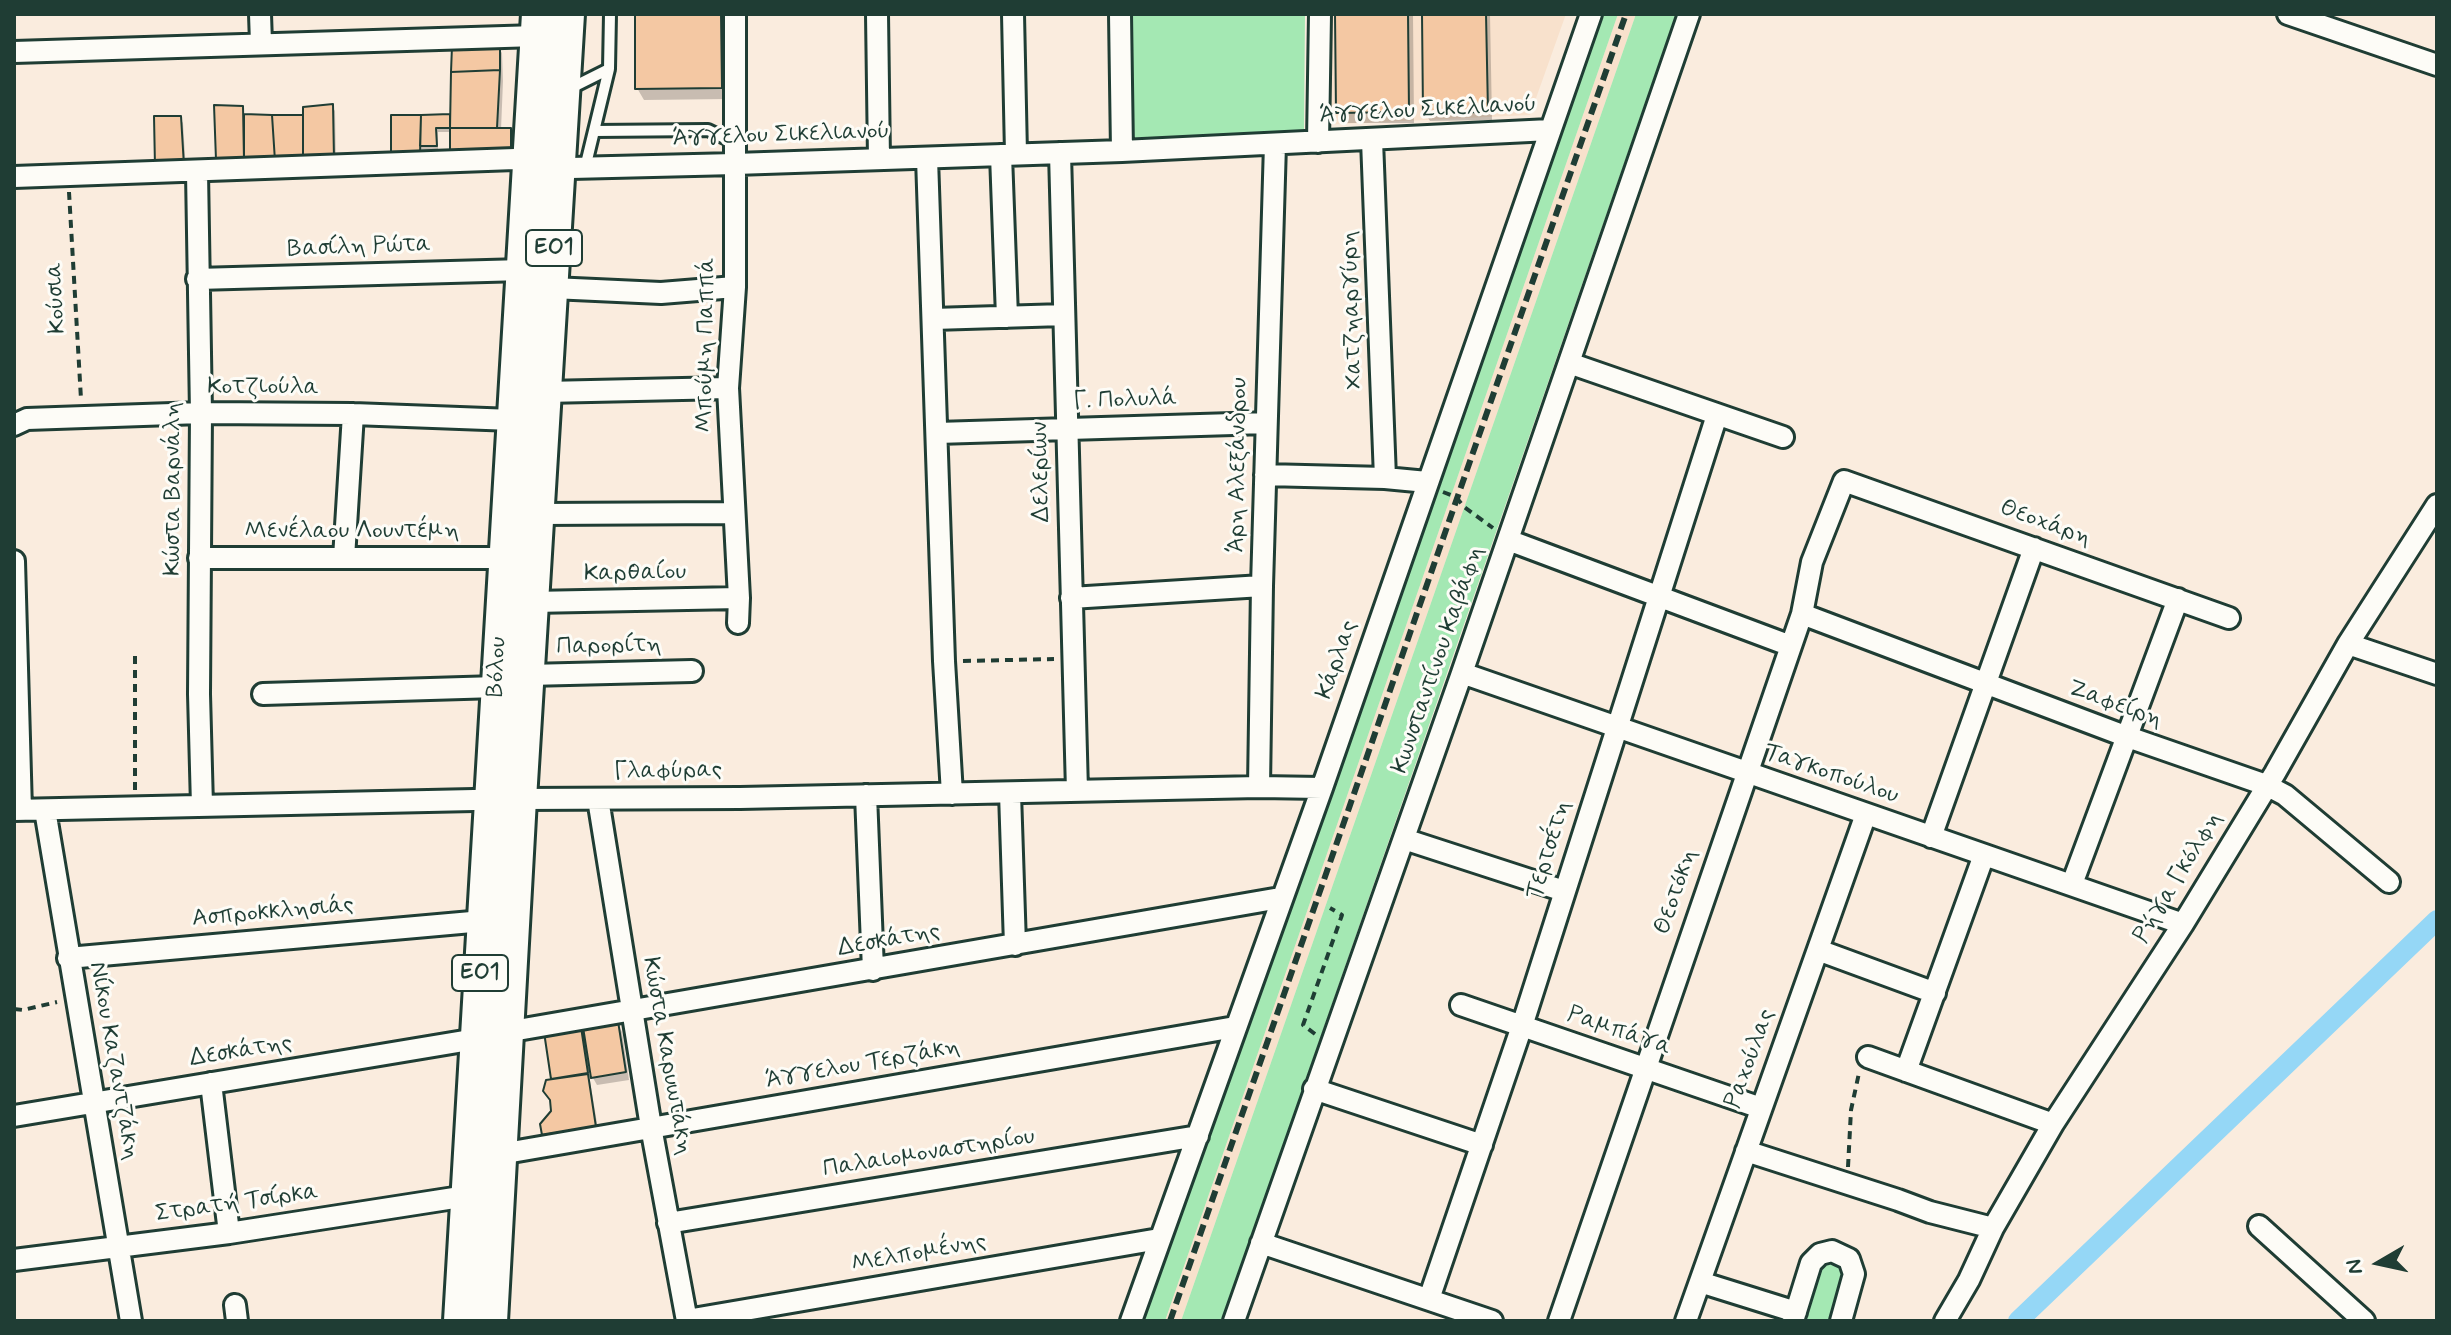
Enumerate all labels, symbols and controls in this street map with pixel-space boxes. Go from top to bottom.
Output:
street label: Άγγελου Σικελιανού [1319,91,1537,131]
street label: Άγγελου Σικελιανού [672,118,890,154]
road number: ΕΟ1 [526,230,582,266]
street label: Χατζηαργύρη [1336,230,1370,390]
street label: Βασίλη Ρώτα [287,231,431,265]
street label: Μπούμη Παππά [691,257,723,433]
street label: Κούσια [41,261,73,335]
street label: Κοτζιούλα [207,374,319,402]
street label: Άρη Αλεξάνδρου [1223,377,1255,553]
street label: Γ. Πολυλά [1073,385,1177,417]
street label: Κώστα Βαρνάλη [160,402,188,576]
street label: Δελερίων [1027,421,1057,523]
street label: Θεοχάρη [1995,494,2095,554]
street label: Μενέλαου Λουντέμη [245,518,459,546]
street label: Κωνσταντίνου Καβάφη [1387,542,1491,778]
street label: Καρθαίου [584,559,686,589]
street label: Κάρλας [1311,617,1365,703]
street label: Παρορίτη [556,632,662,662]
street label: Βόλου [482,636,514,698]
street label: Ζαφείρη [2064,675,2166,735]
street label: Ταγκοπούλου [1760,739,1902,811]
street label: Γλαφύρας [613,757,723,787]
street label: Τερτσέτη [1521,797,1579,903]
street label: Ρήγα Γκόλφη [2128,807,2230,949]
street label: Θεοτόκη [1649,846,1705,938]
street label: Ασπροκκλησιάς [191,892,355,934]
street label: Δεσκάτης [836,918,942,964]
road number: ΕΟ1 [452,955,508,991]
street label: Κώστα Καρυωτάκη [634,955,698,1157]
street label: Νίκου Καζαντζάκη [81,960,145,1162]
street label: Ραμπάγα [1563,1001,1675,1063]
street label: Ραχούλας [1720,1005,1782,1113]
street label: Δεσκάτης [188,1030,294,1074]
street label: Άγγελου Τερζάκη [764,1034,962,1096]
street label: Παλαιομοναστηρίου [821,1123,1037,1185]
street label: Στρατή Τσίρκα [154,1178,320,1230]
north arrow [2339,1223,2419,1303]
street label: Μελπομένης [849,1228,989,1280]
text: N [2340,1257,2370,1276]

